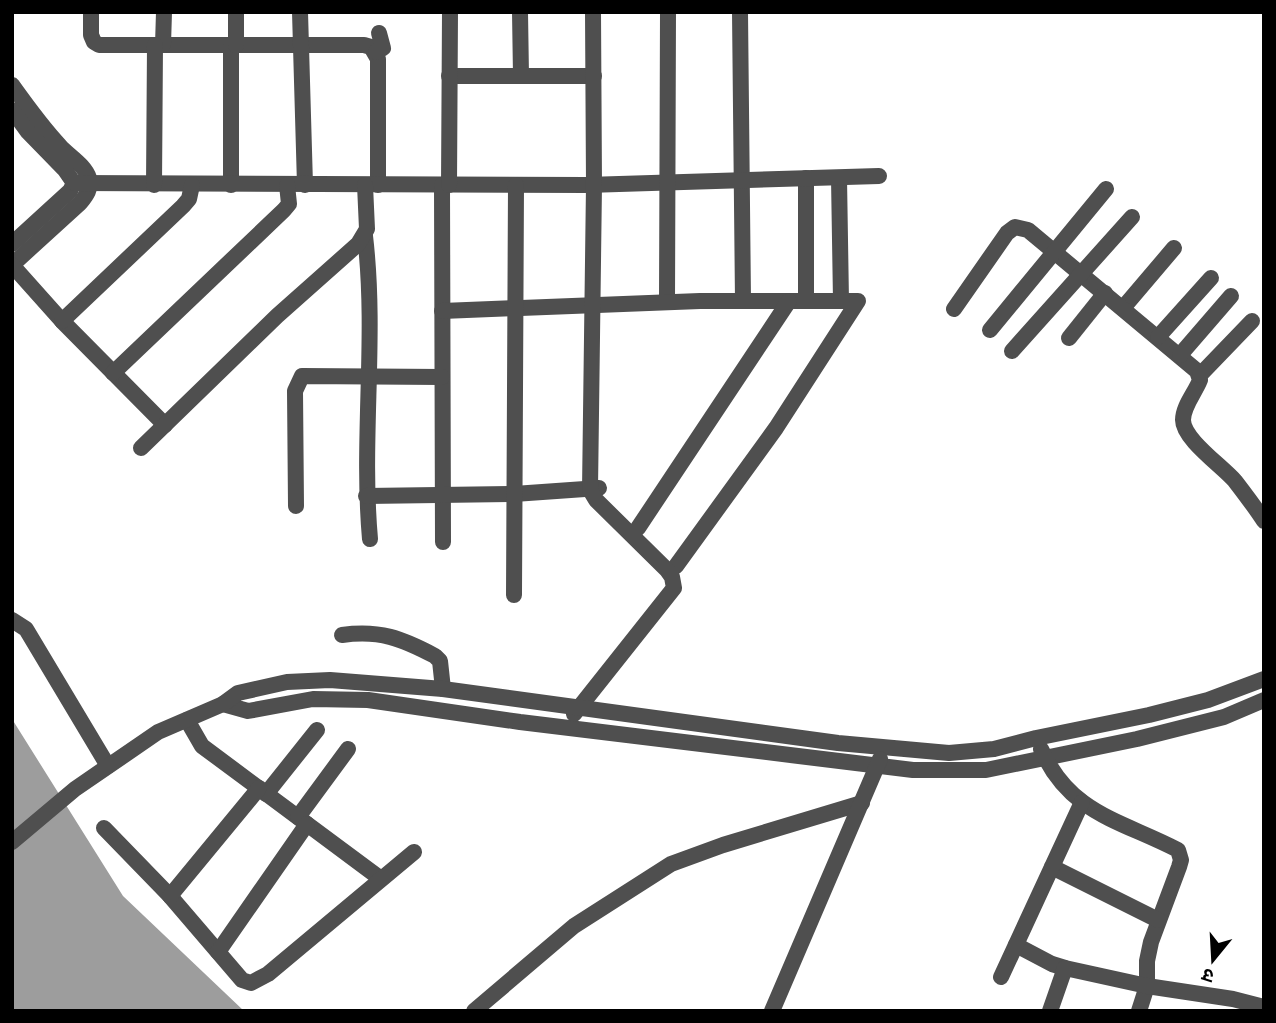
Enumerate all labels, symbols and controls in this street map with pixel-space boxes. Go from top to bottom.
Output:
north arrow [1178,925,1248,995]
text: उ [1198,962,1217,988]

